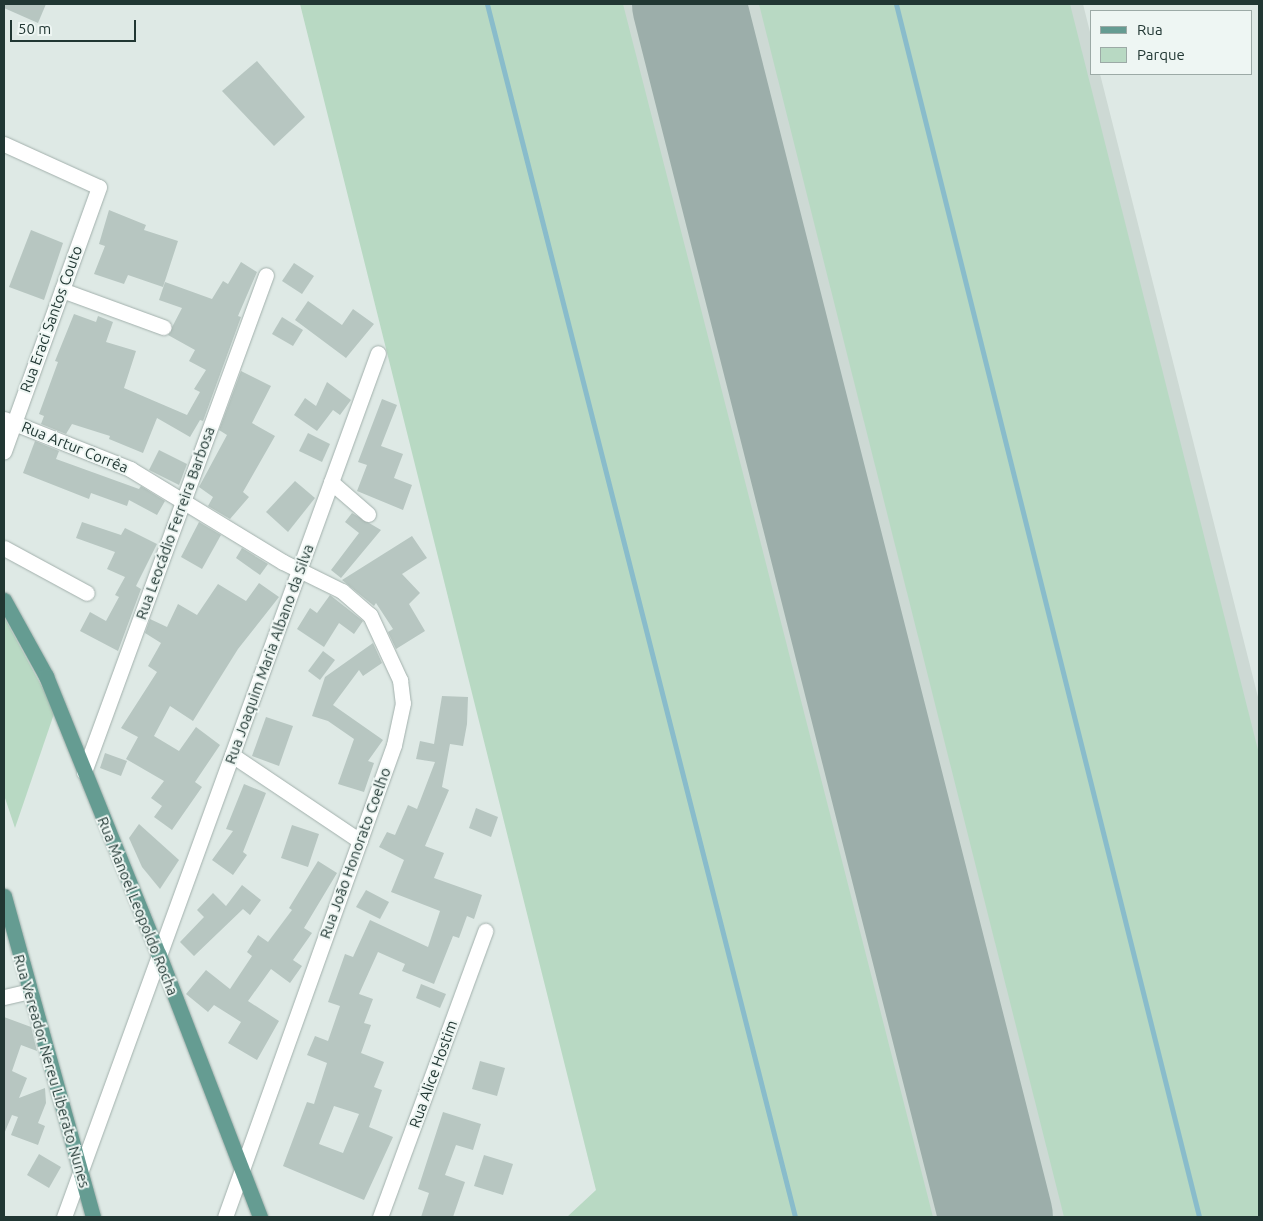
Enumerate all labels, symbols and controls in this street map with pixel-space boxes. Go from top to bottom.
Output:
scale bar [12,10,139,42]
legend [1090,10,1253,75]
text: 50 m [18,20,51,37]
text: Rua [1137,21,1163,38]
text: Parque [1137,46,1185,63]
street label: Rua Eraci Santos Couto [16,243,86,395]
street label: Rua Artur Corrêa [19,417,131,477]
street label: Rua Leocádio Ferreira Barbosa [132,424,218,622]
street label: Rua Joaquim Maria Albano da Silva [221,542,317,766]
street label: Rua João Honorato Coelho [316,765,394,941]
street label: Rua Manoel Leopoldo Rocha [94,814,182,998]
street label: Rua Vereador Nereu Liberato Nunes [10,952,94,1190]
street label: Rua Alice Hostim [405,1018,461,1130]

